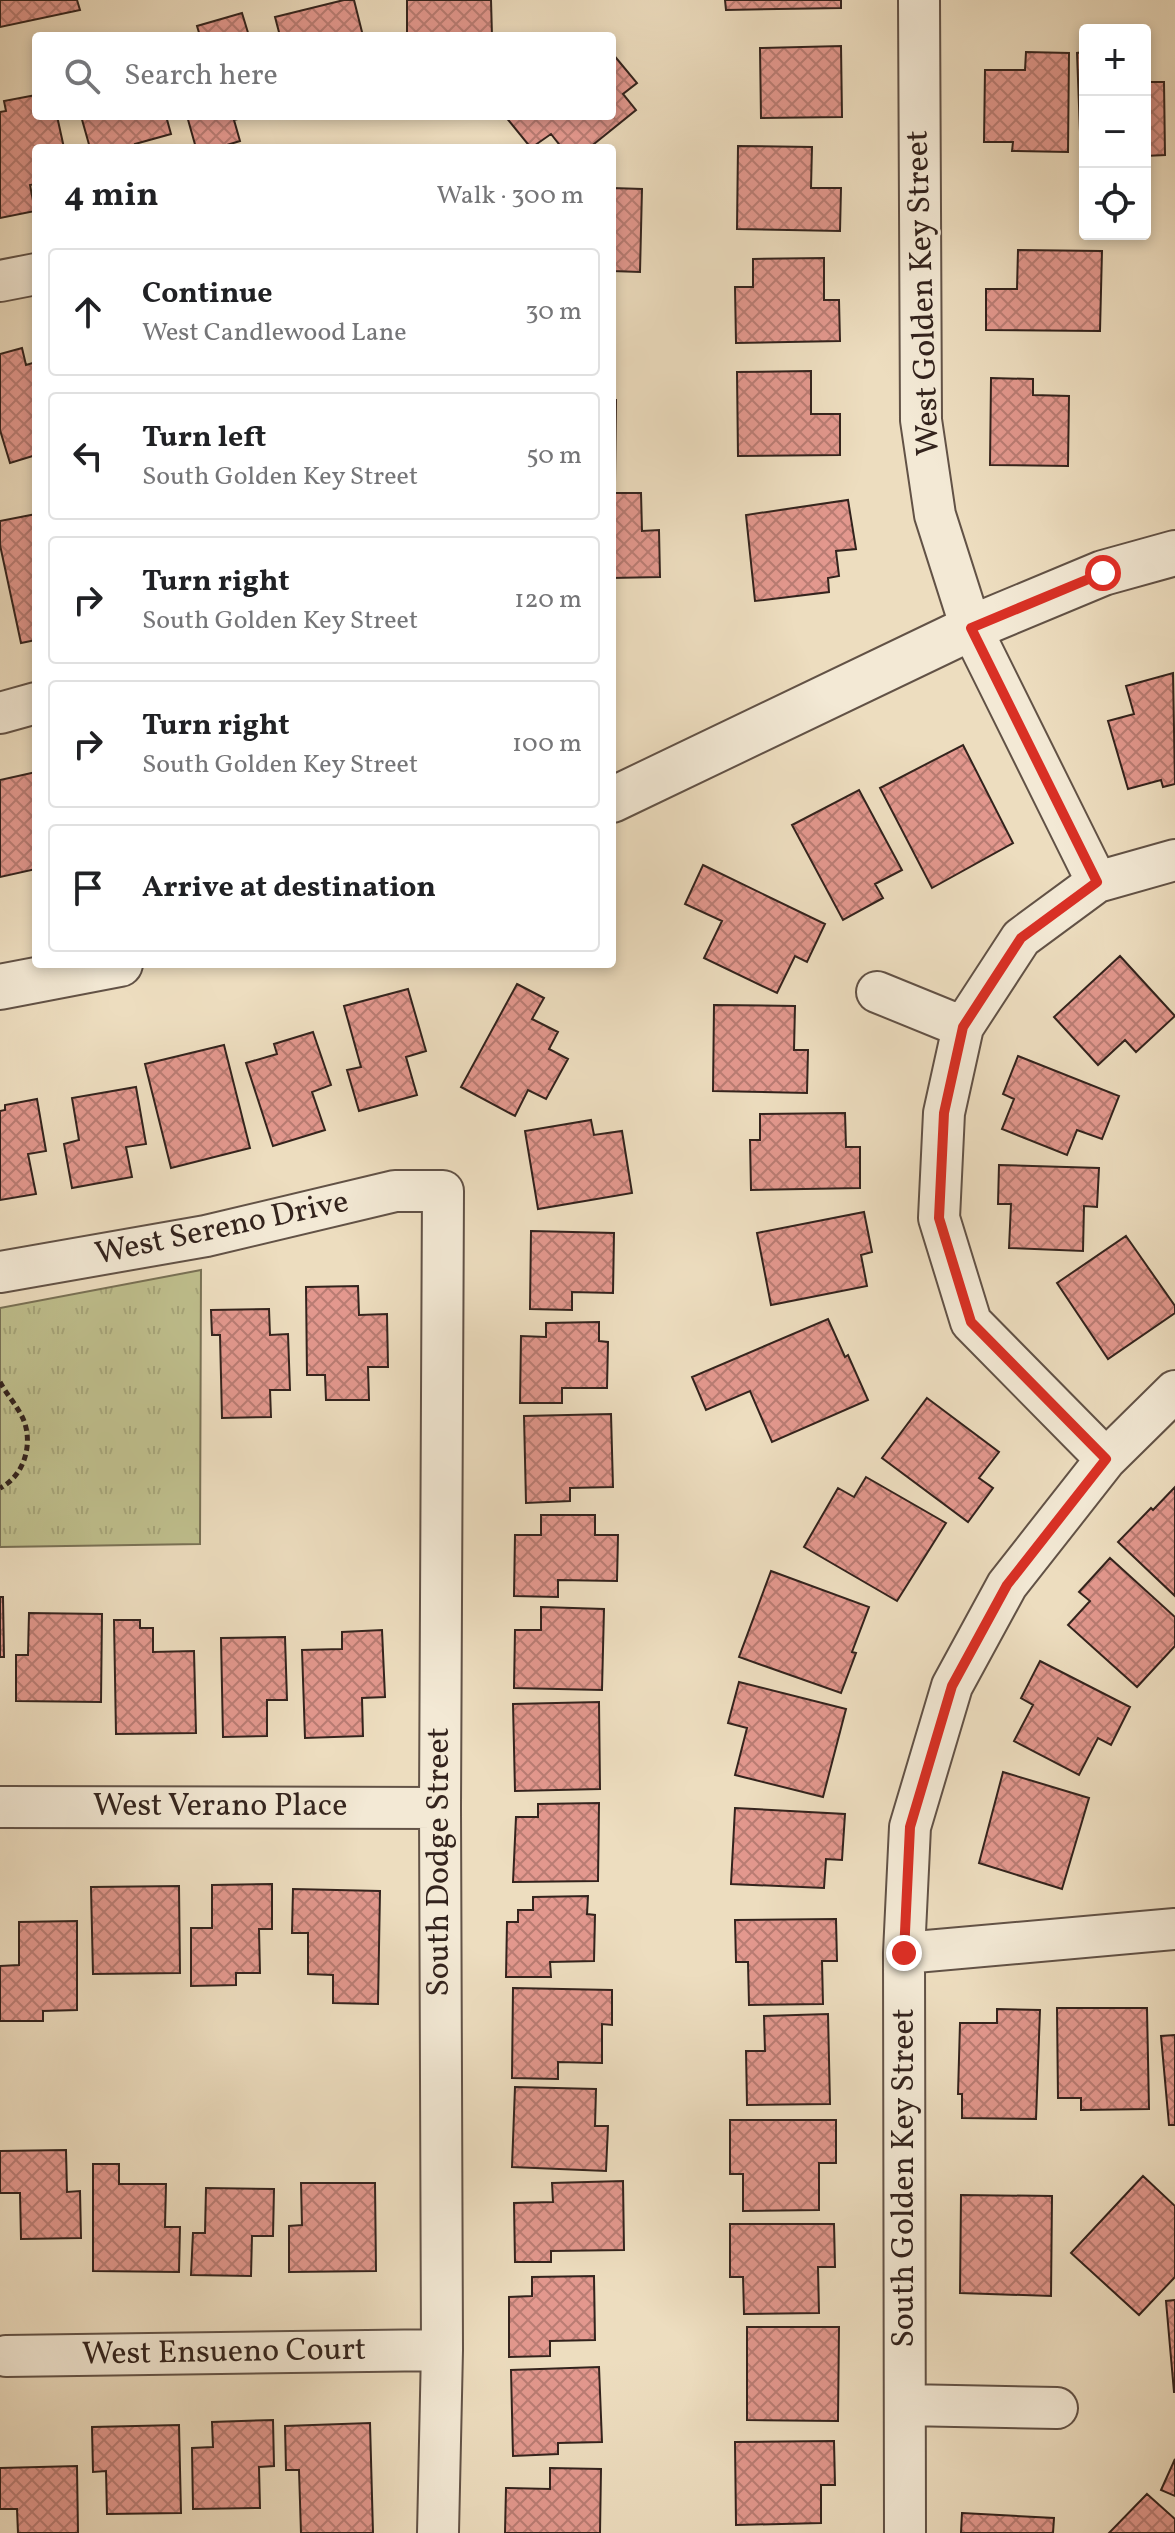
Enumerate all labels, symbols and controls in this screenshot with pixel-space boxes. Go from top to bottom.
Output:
map controls [1079,24,1151,240]
button: + [1079,24,1151,96]
search box [32,32,616,120]
icon: search [60,54,104,98]
text: Search here [124,55,278,97]
button: − [1079,96,1151,168]
street label: West Golden Key Street [896,129,952,457]
button: locate [1079,168,1151,240]
text: 4 min [64,173,159,220]
text: Walk · 300 m [437,178,584,214]
text: Continue [142,273,273,315]
icon: ahead [66,290,110,334]
text: 30 m [525,294,582,330]
text: West Candlewood Lane [142,315,406,351]
text: Turn left [142,417,266,459]
icon: left [66,434,110,478]
text: 50 m [526,438,582,474]
text: South Golden Key Street [142,459,418,495]
route start [1085,555,1121,591]
text: Turn right [142,561,290,603]
icon: right [66,578,110,622]
text: 120 m [514,582,582,618]
text: South Golden Key Street [142,603,418,639]
text: Turn right [142,705,290,747]
icon: right [66,722,110,766]
text: 100 m [512,726,582,762]
text: South Golden Key Street [142,747,418,783]
icon: arrive [66,866,110,910]
text: Arrive at destination [142,867,436,909]
street label: West Sereno Drive [91,1181,353,1277]
street label: South Dodge Street [418,1727,462,1997]
street label: West Verano Place [93,1785,347,1829]
route end [886,1935,922,1971]
street label: South Golden Key Street [883,2008,927,2348]
street label: West Ensueno Court [81,2329,367,2377]

